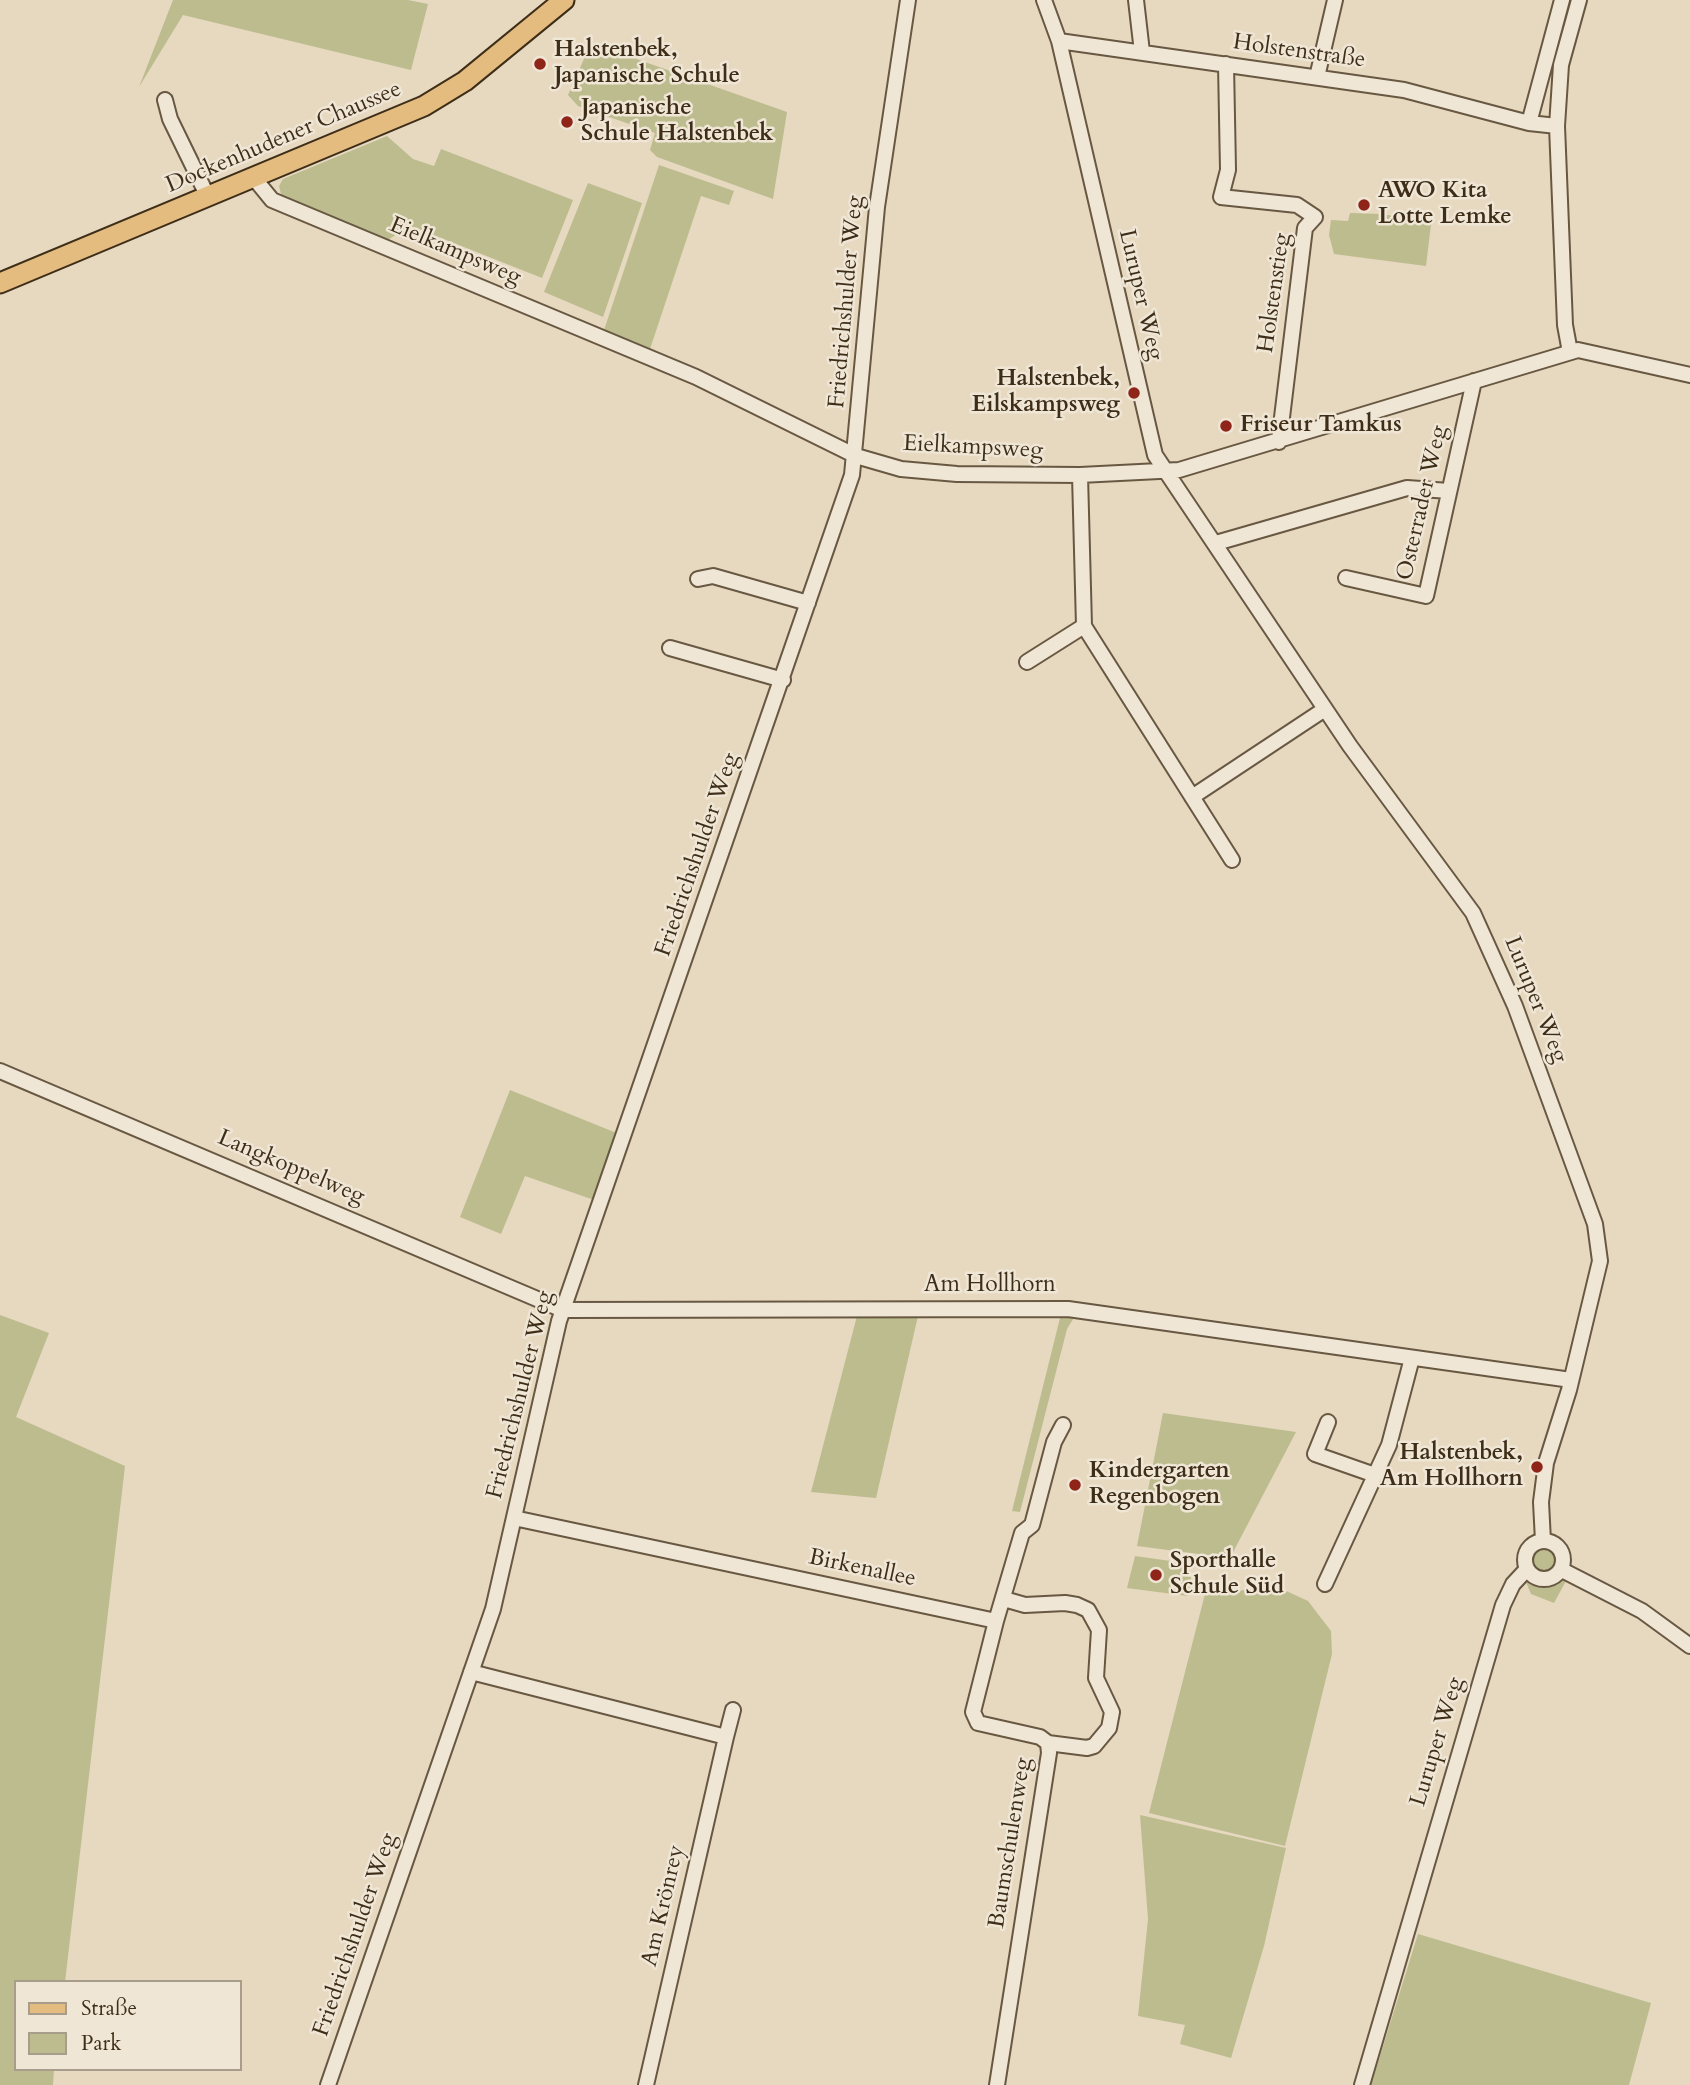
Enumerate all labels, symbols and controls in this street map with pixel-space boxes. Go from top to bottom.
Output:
street label: Holstenstraße [1231,29,1367,75]
place label: Halstenbek, Japanische Schule [554,37,740,91]
marker: Halstenbek, Japanische Schule [532,56,548,72]
street label: Dockenhudener Chaussee [162,76,406,200]
place label: Japanische Schule Halstenbek [581,95,773,149]
marker: Japanische Schule Halstenbek [559,114,575,130]
place label: AWO Kita Lotte Lemke [1378,178,1512,232]
street label: Friedrichshulder Weg [824,195,870,409]
marker: AWO Kita Lotte Lemke [1356,197,1372,213]
street label: Eielkampsweg [385,212,525,292]
street label: Luruper Weg [1112,227,1168,363]
street label: Holstenstieg [1253,231,1297,355]
place label: Halstenbek, Eilskampsweg [972,366,1120,420]
marker: Halstenbek, Eilskampsweg [1126,385,1142,401]
place label: Friseur Tamkus [1240,412,1402,440]
marker: Friseur Tamkus [1218,418,1234,434]
street label: Osterrader Weg [1392,423,1454,583]
street label: Eielkampsweg [902,431,1044,465]
street label: Friedrichshulder Weg [650,750,746,960]
street label: Luruper Weg [1497,933,1573,1067]
street label: Langkoppelweg [213,1125,369,1211]
street label: Am Hollhorn [924,1272,1056,1300]
street label: Friedrichshulder Weg [482,1288,560,1502]
place label: Halstenbek, Am Hollhorn [1380,1440,1523,1494]
place label: Kindergarten Regenbogen [1089,1458,1230,1512]
marker: Halstenbek, Am Hollhorn [1529,1459,1545,1475]
marker: Kindergarten Regenbogen [1067,1477,1083,1493]
street label: Birkenallee [806,1544,918,1594]
place label: Sporthalle Schule Süd [1170,1548,1284,1602]
marker: Sporthalle Schule Süd [1148,1567,1164,1583]
street label: Luruper Weg [1405,1674,1471,1810]
street label: Baumschulenweg [984,1756,1038,1930]
street label: Friedrichshulder Weg [308,1830,404,2040]
street label: Am Krönrey [637,1842,691,1970]
legend [14,1980,242,2071]
text: Straße [81,1994,137,2023]
text: Park [81,2029,121,2058]

